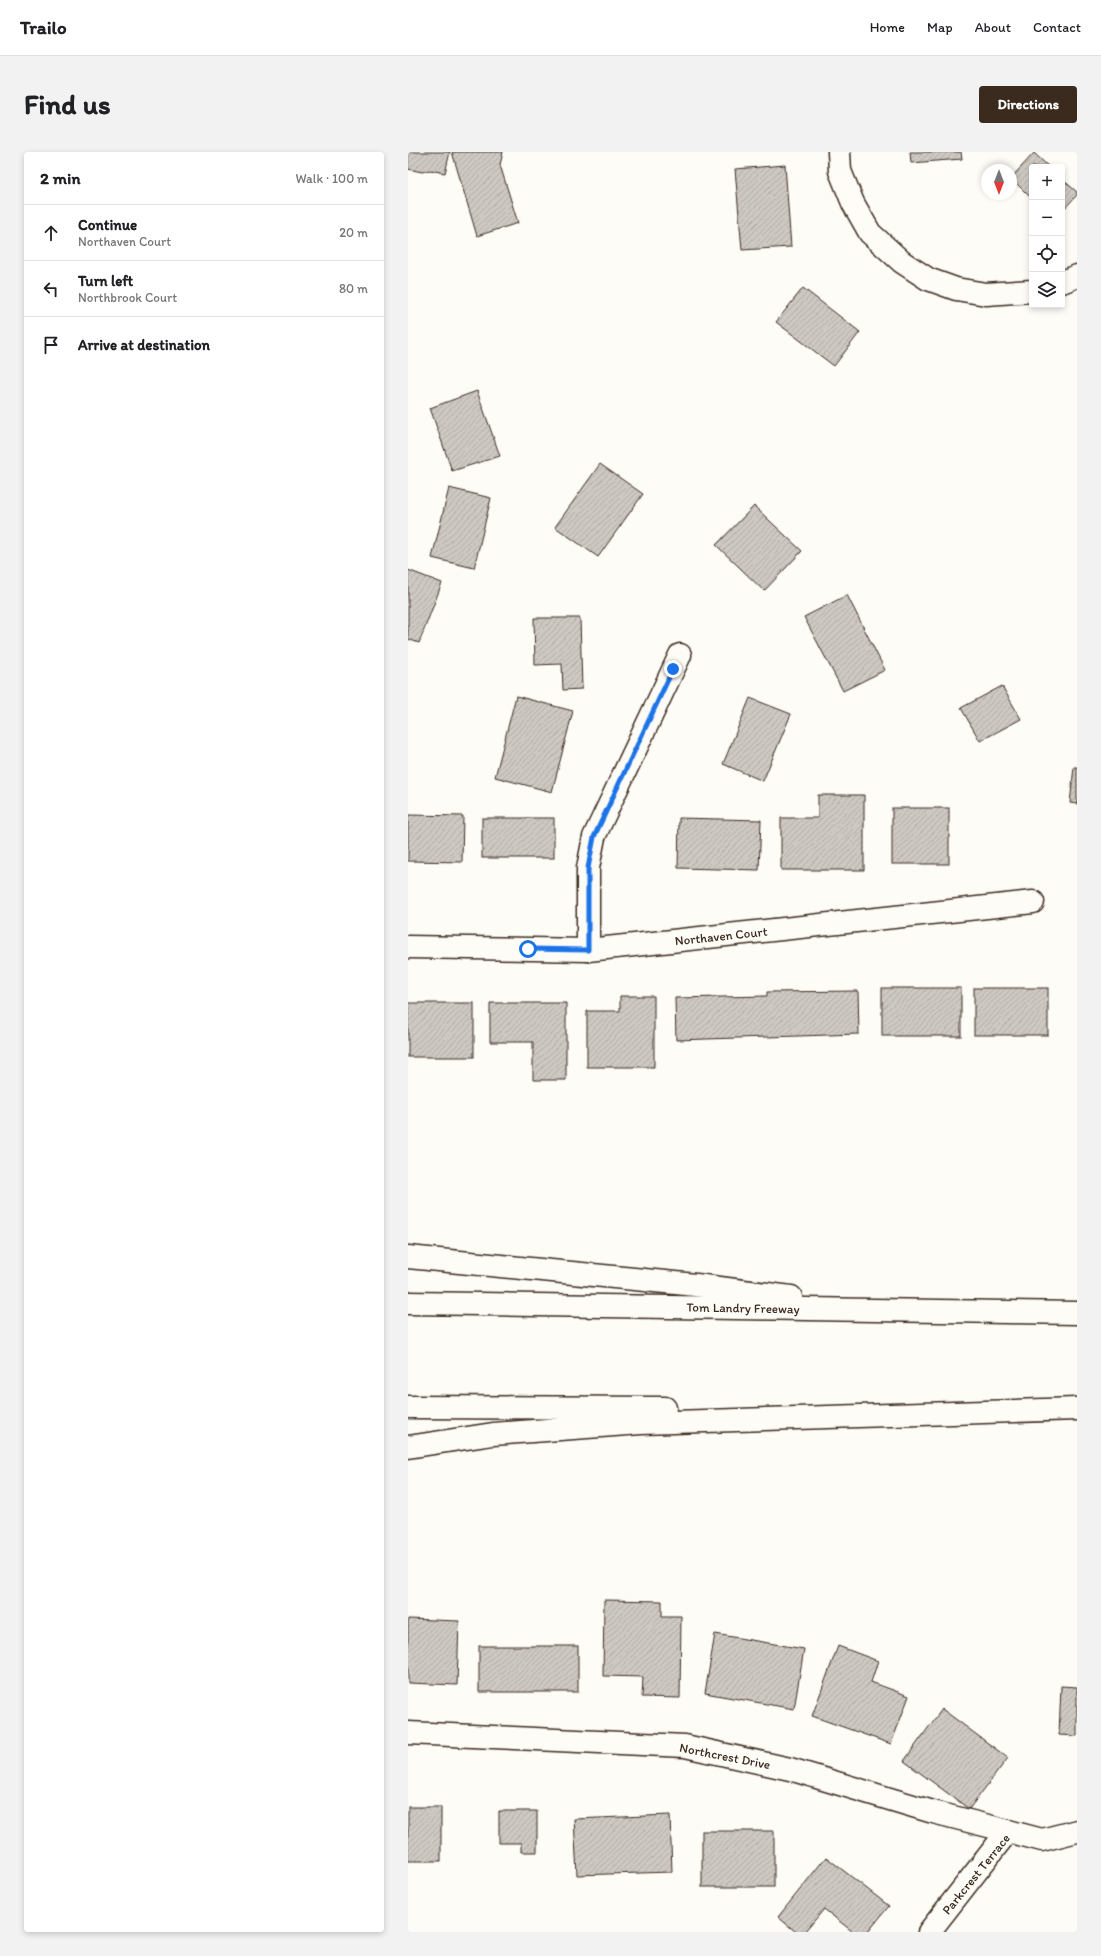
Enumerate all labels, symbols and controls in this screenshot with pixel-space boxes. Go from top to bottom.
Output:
text: Trailo [20,16,67,39]
text: Home [870,19,905,36]
text: Map [927,19,953,36]
text: About [975,19,1011,36]
text: Contact [1033,19,1081,36]
button: Directions [979,86,1077,123]
text: Find us [24,87,111,121]
north arrow [981,164,1017,200]
map controls [1029,164,1065,308]
button: + [1029,164,1065,200]
text: 2 min [40,168,80,188]
text: Walk · 100 m [295,171,368,186]
button: − [1029,200,1065,236]
text: Continue [78,216,137,234]
icon: ahead [40,222,62,244]
text: 20 m [339,225,368,240]
text: Northaven Court [78,234,171,249]
button: locate [1029,236,1065,272]
text: Turn left [78,272,133,290]
button: layers [1029,272,1065,308]
icon: left [40,278,62,300]
text: 80 m [339,281,368,296]
text: Northbrook Court [78,290,177,305]
icon: arrive [40,334,62,356]
text: Arrive at destination [78,336,210,354]
route end [664,660,682,678]
street label: Northaven Court [674,924,768,948]
route start [519,940,537,958]
street label: Tom Landry Freeway [686,1300,800,1316]
street label: Northcrest Drive [678,1740,772,1772]
street label: Parkcrest Terrace [939,1831,1013,1917]

